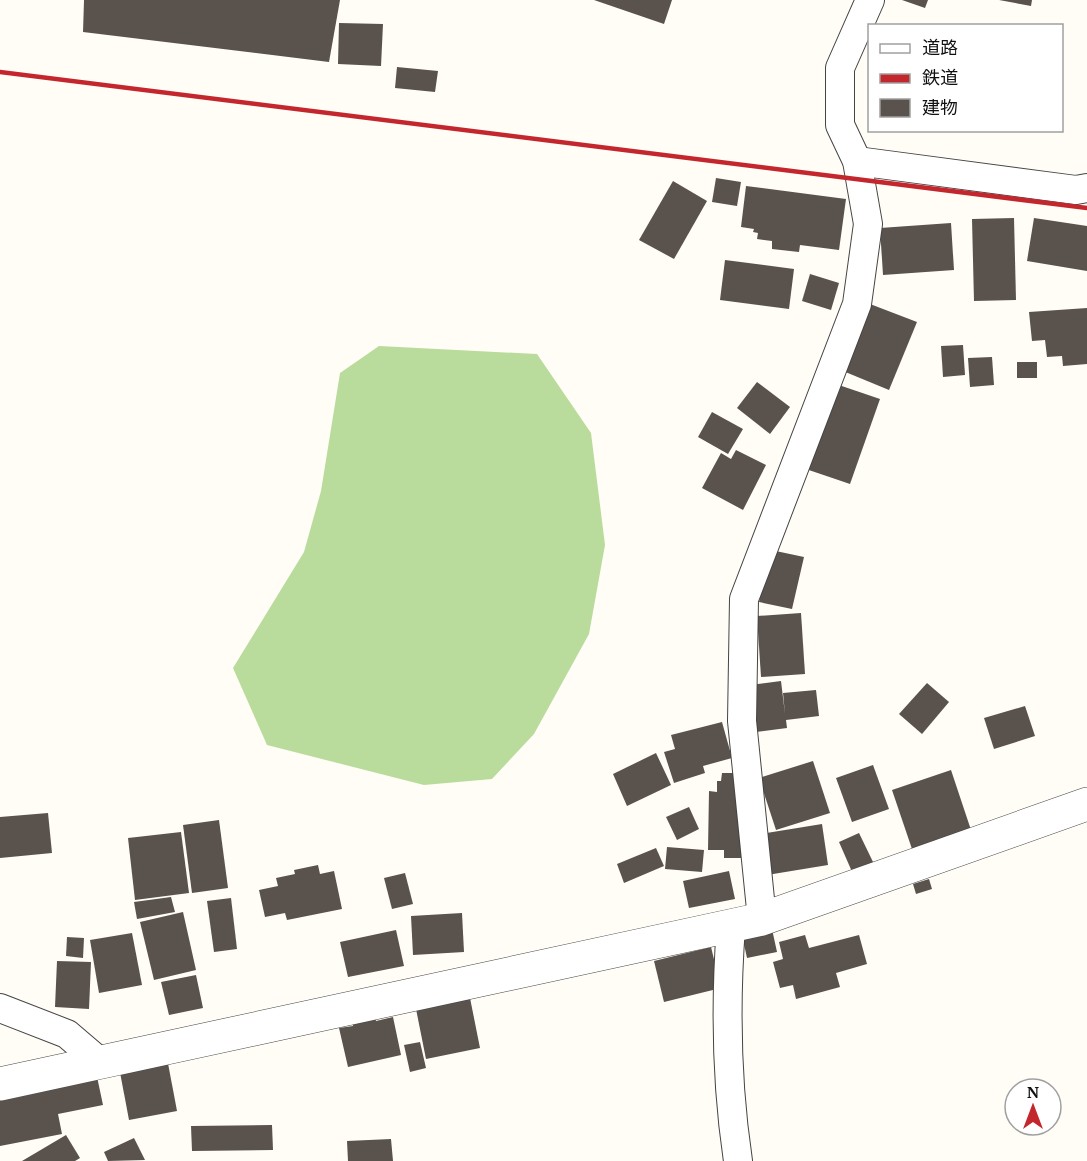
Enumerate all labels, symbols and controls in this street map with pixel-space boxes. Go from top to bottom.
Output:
legend [868,24,1063,132]
text: 道路 [922,35,958,59]
text: 鉄道 [922,65,958,89]
text: 建物 [922,95,958,119]
north arrow [1003,1077,1063,1137]
text: N [1027,1081,1039,1103]

